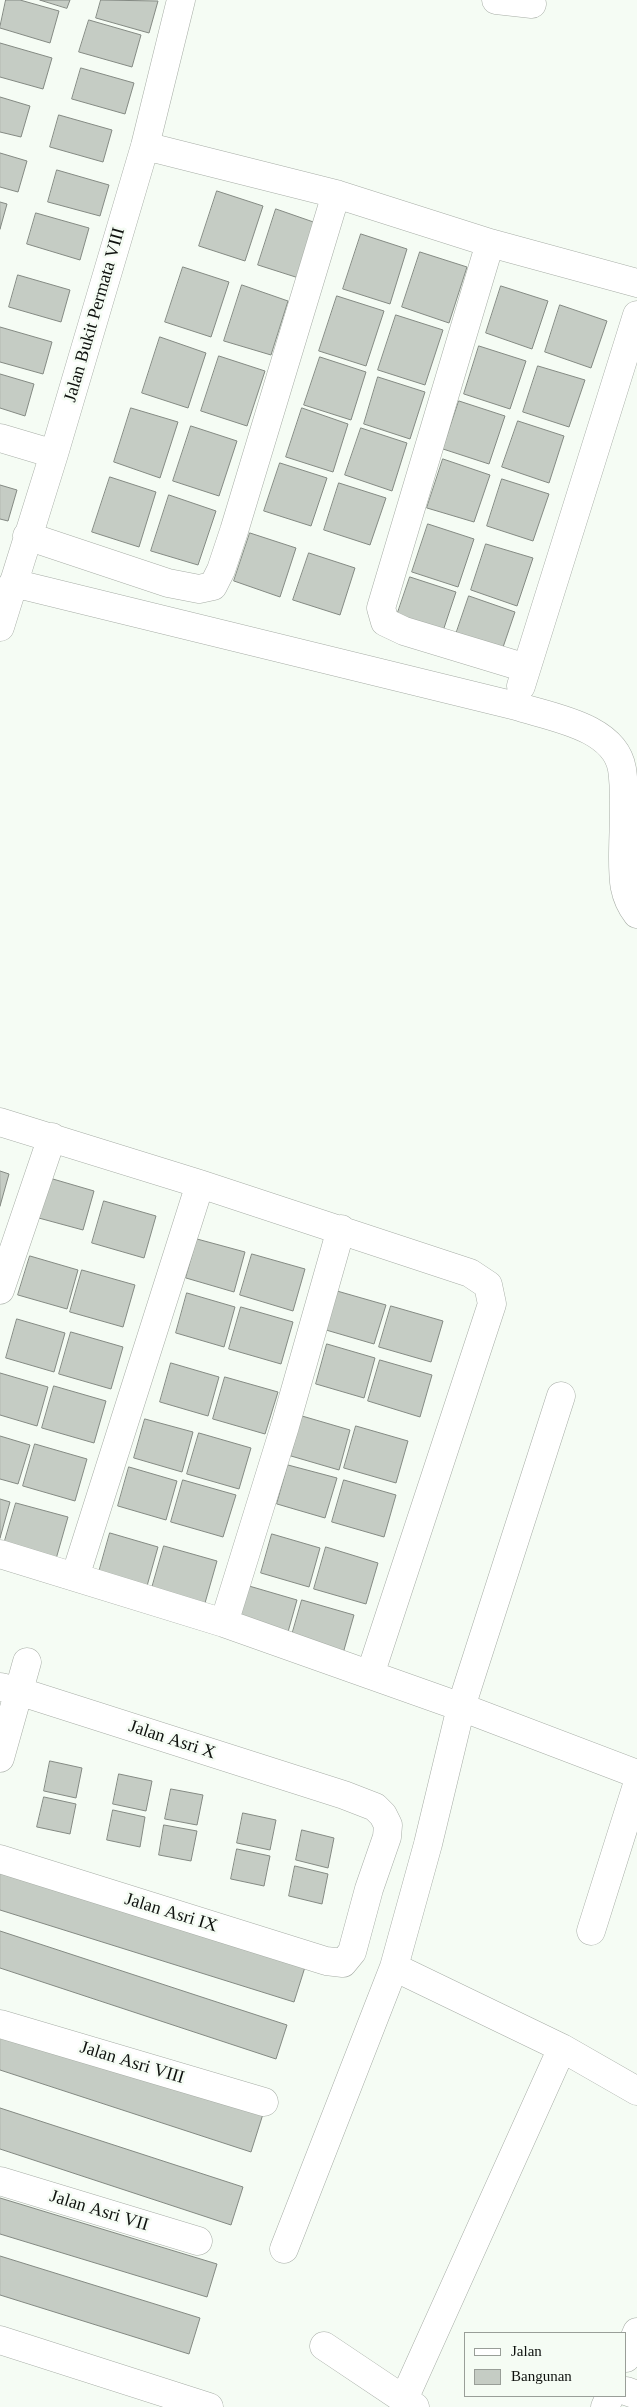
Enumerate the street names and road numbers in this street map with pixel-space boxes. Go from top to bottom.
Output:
street label: Jalan Bukit Permata VIII [60,225,130,405]
street label: Jalan Asri X [126,1716,218,1764]
street label: Jalan Asri IX [122,1889,220,1937]
street label: Jalan Asri VIII [77,2037,187,2089]
street label: Jalan Asri VII [47,2186,151,2236]

